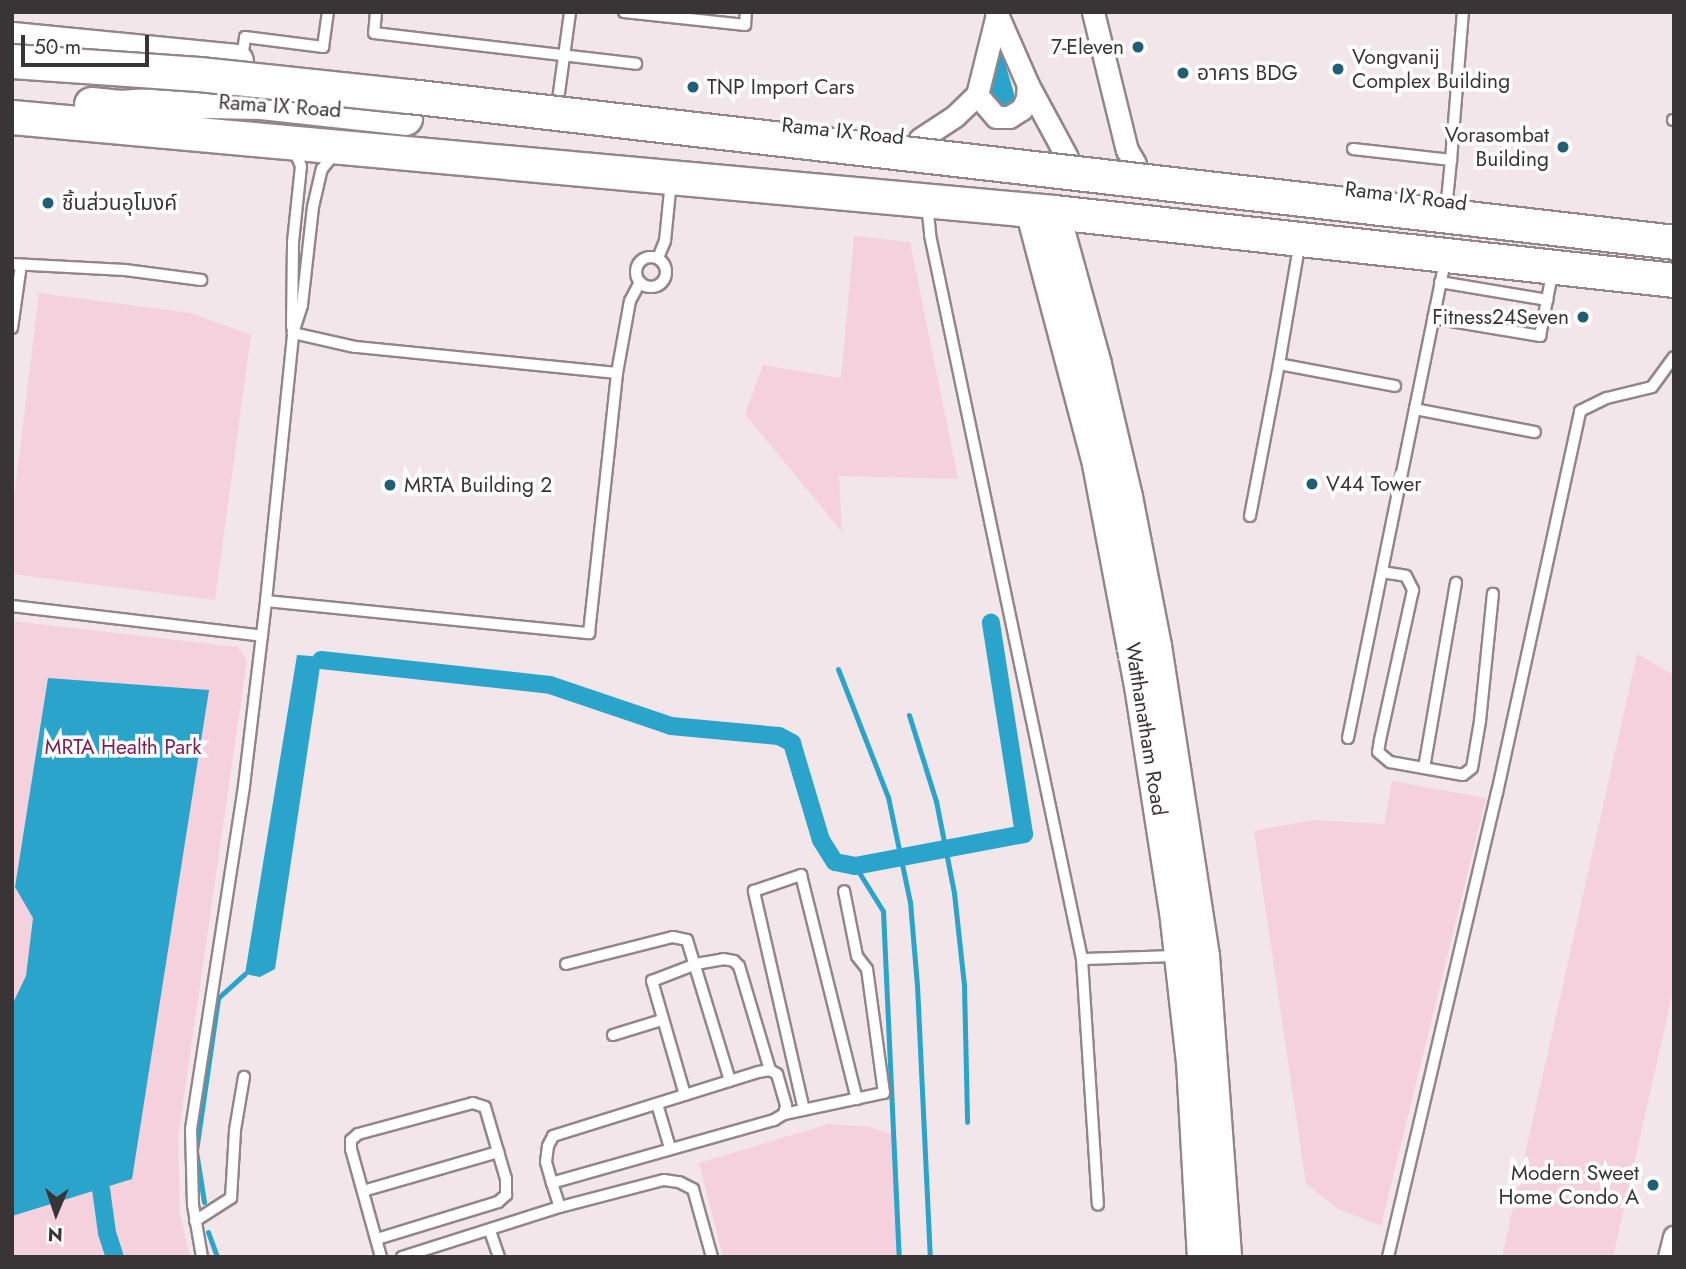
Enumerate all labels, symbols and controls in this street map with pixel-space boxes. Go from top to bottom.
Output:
scale bar [24,21,152,65]
text: 50 m [34,32,81,62]
place label: 7-Eleven [1051,34,1124,60]
marker: 7-Eleven [1130,39,1146,55]
place label: Vongvanij Complex Building [1352,44,1510,94]
place label: อาคาร BDG [1197,60,1298,86]
marker: Vongvanij Complex Building [1330,61,1346,77]
marker: อาคาร BDG [1175,65,1191,81]
place label: TNP Import Cars [707,74,855,100]
marker: TNP Import Cars [685,79,701,95]
street label: Rama IX Road [218,89,342,123]
street label: Rama IX Road [781,112,905,150]
place label: Vorasombat Building [1445,122,1549,172]
marker: Vorasombat Building [1555,139,1571,155]
street label: Rama IX Road [1343,176,1469,216]
place label: ชิ้นส่วนอุโมงค์ [62,190,177,216]
marker: ชิ้นส่วนอุโมงค์ [40,195,56,211]
place label: Fitness24Seven [1432,304,1569,330]
marker: Fitness24Seven [1575,309,1591,325]
place label: V44 Tower [1326,471,1421,497]
place label: MRTA Building 2 [404,472,552,498]
marker: V44 Tower [1304,476,1320,492]
marker: MRTA Building 2 [382,477,398,493]
street label: Watthanatham Road [1120,640,1172,818]
park label: MRTA Health Park [44,734,202,760]
place label: Modern Sweet Home Condo A [1499,1160,1639,1210]
marker: Modern Sweet Home Condo A [1645,1177,1661,1193]
north arrow [21,1178,91,1248]
text: N [47,1221,63,1248]

